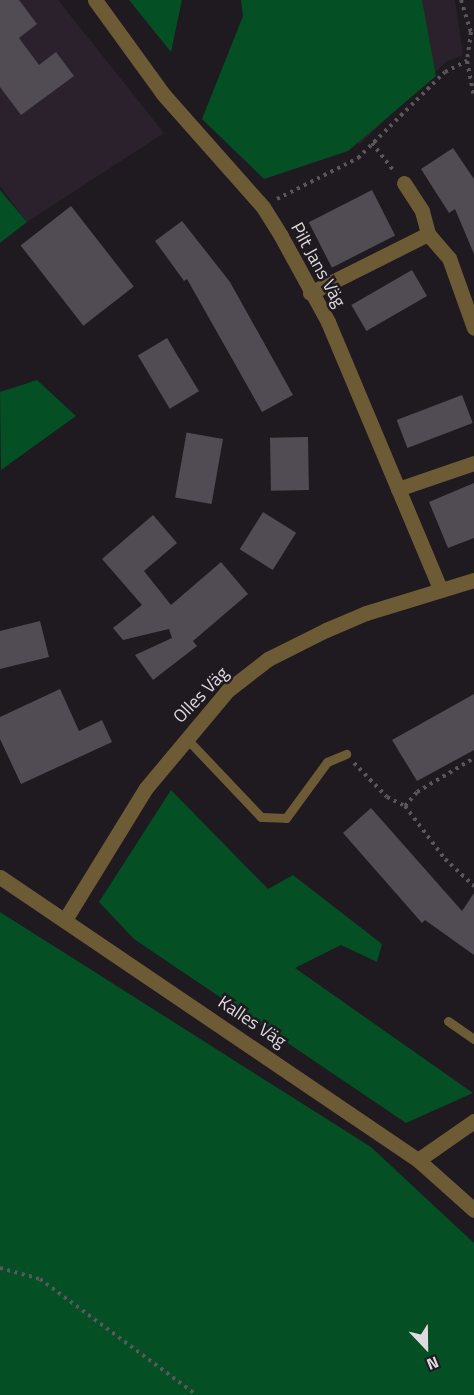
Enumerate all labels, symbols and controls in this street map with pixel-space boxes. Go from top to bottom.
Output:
street label: Pilt Jans Väg [286,219,350,311]
street label: Olles Väg [169,662,233,728]
street label: Kalles Väg [214,991,290,1053]
north arrow [396,1317,456,1377]
text: N [423,1350,442,1377]

